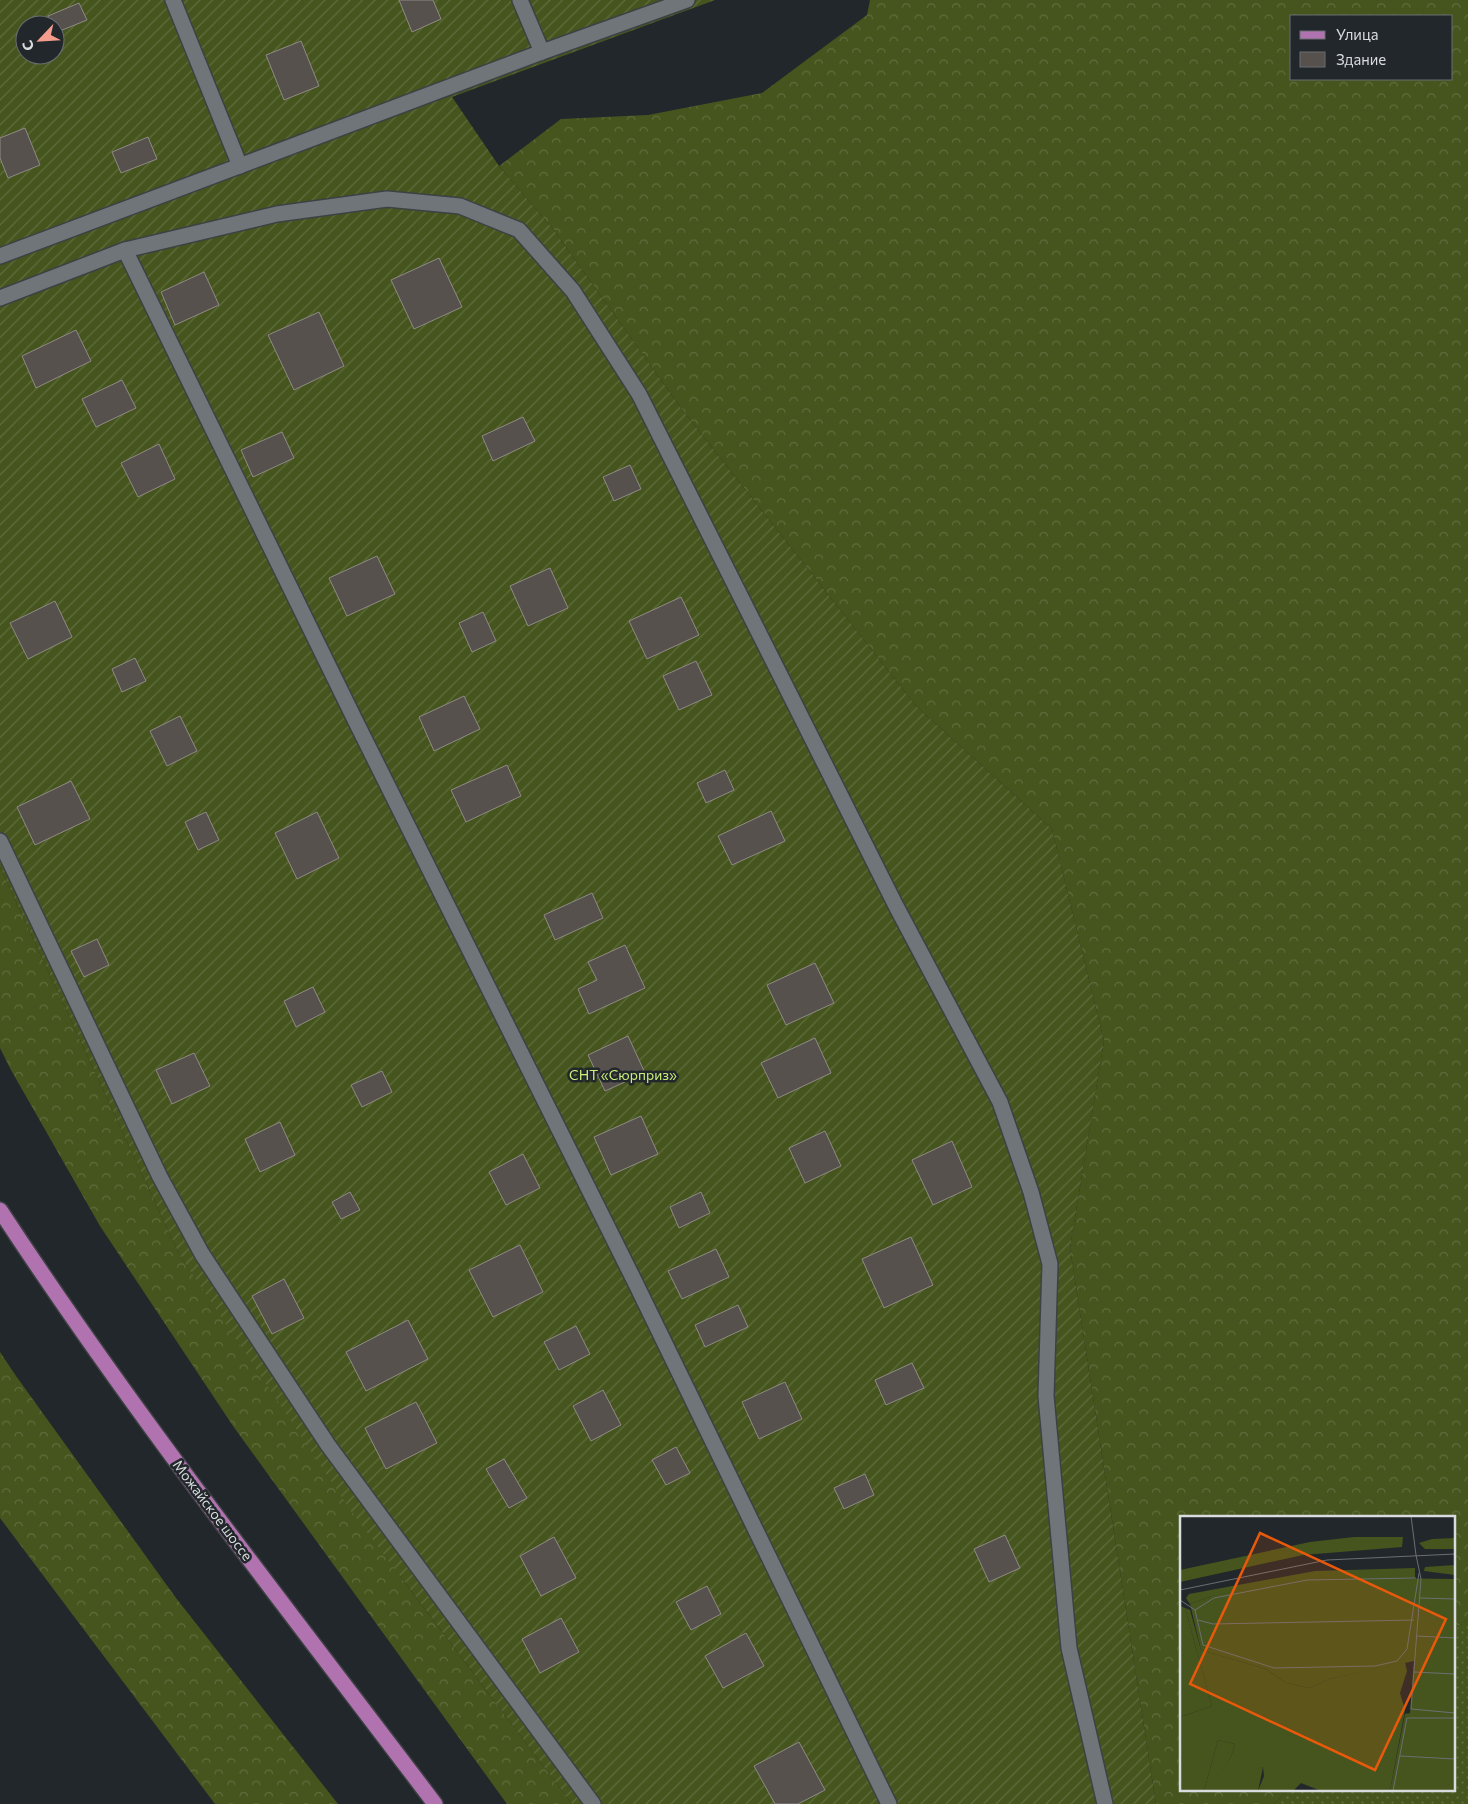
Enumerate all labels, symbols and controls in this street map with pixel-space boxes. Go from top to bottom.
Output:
north arrow [15,15,65,65]
legend [1290,15,1453,80]
text: Улица [1336,25,1378,43]
text: С [18,38,37,54]
text: Здание [1336,50,1386,68]
park label: СНТ «Сюрприз» [569,1066,677,1083]
street label: Можайское шоссе [170,1456,256,1564]
inset map [1180,1516,1456,1792]

